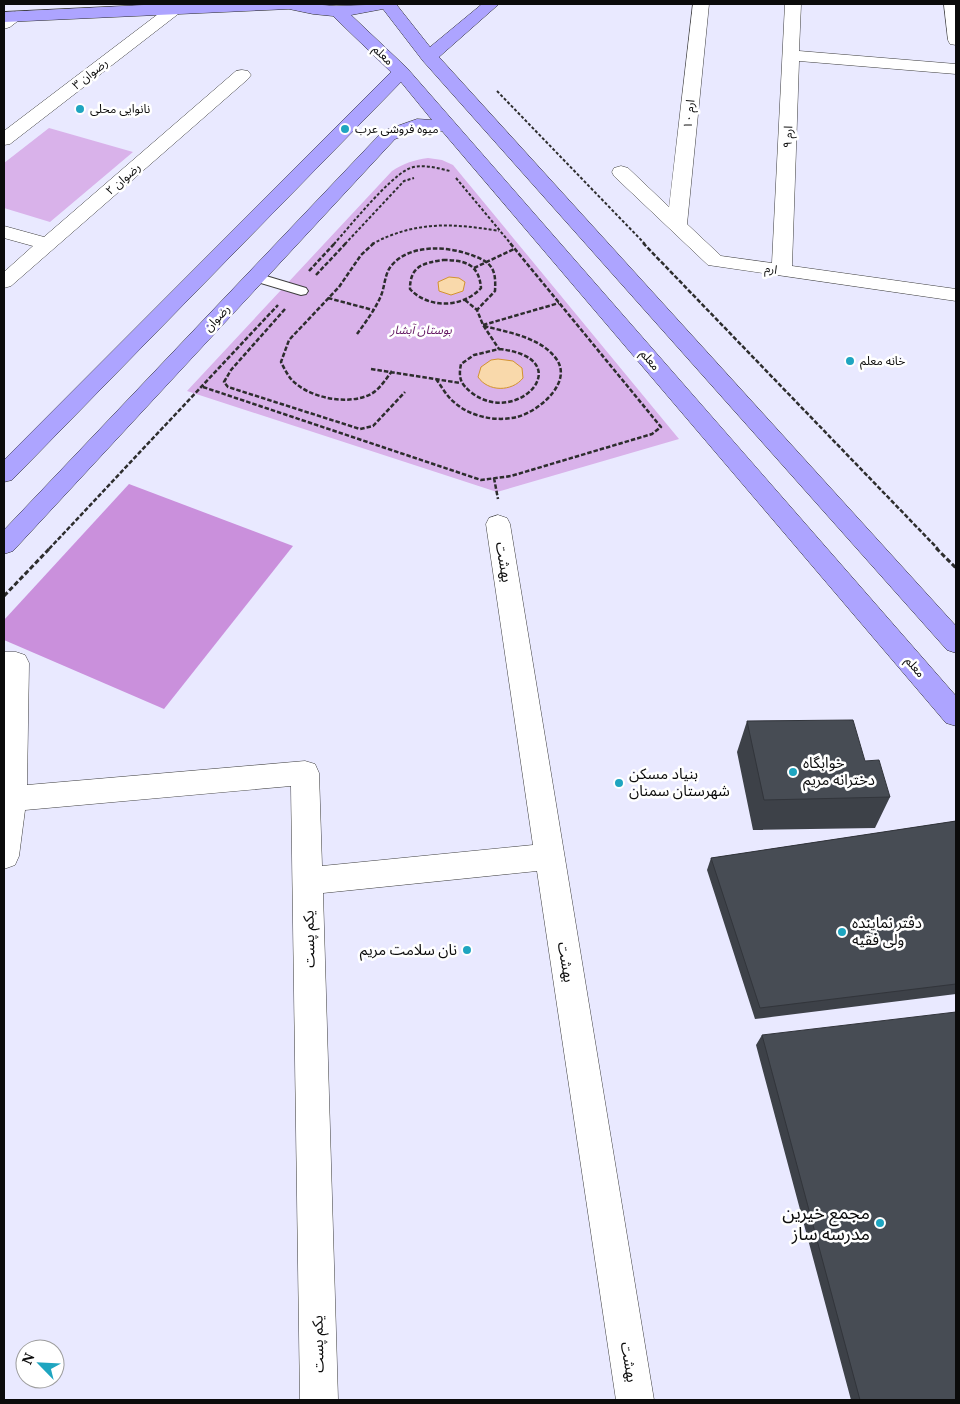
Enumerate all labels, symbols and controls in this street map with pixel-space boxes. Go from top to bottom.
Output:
street label: معلم [369,41,397,69]
street label: رضوان ۳ [69,55,111,92]
street label: ارم ۱۰ [680,98,699,129]
place label: نانوایی محلی [90,101,150,116]
marker: نانوایی محلی [74,103,86,115]
place label: میوه فروشی عرب [355,121,439,136]
marker: میوه فروشی عرب [339,123,351,135]
street label: ارم ۹ [780,125,797,149]
street label: رضوان ۲ [102,159,143,198]
street label: ارم [763,260,779,279]
street label: رضوان [200,301,233,334]
park label: بوستان آبشار [389,322,453,337]
street label: معلم [636,346,664,375]
place label: خانه معلم [860,353,905,370]
marker: خانه معلم [844,355,856,367]
street label: بهشت [492,540,518,584]
street label: معلم [901,653,929,682]
place label: خوابگاه دخترانه مریم [803,752,875,791]
place label: بنیاد مسکن شهرستان سمنان [629,763,730,800]
marker: خوابگاه دخترانه مریم [787,766,799,778]
marker: بنیاد مسکن شهرستان سمنان [613,777,625,789]
street label: یکم پست [297,910,321,968]
place label: دفتر نماینده ولی فقیه [852,912,922,949]
marker: دفتر نماینده ولی فقیه [836,926,848,938]
place label: نان سلامت مریم [360,939,457,961]
street label: بهشت [554,940,580,984]
marker: نان سلامت مریم [461,944,473,956]
place label: مجمع خیرین مدرسه ساز [782,1200,870,1245]
marker: مجمع خیرین مدرسه ساز [874,1217,886,1229]
street label: یکم پست [306,1315,330,1373]
north arrow [15,1339,65,1389]
street label: بهشت [617,1340,643,1384]
text: N [17,1349,39,1367]

